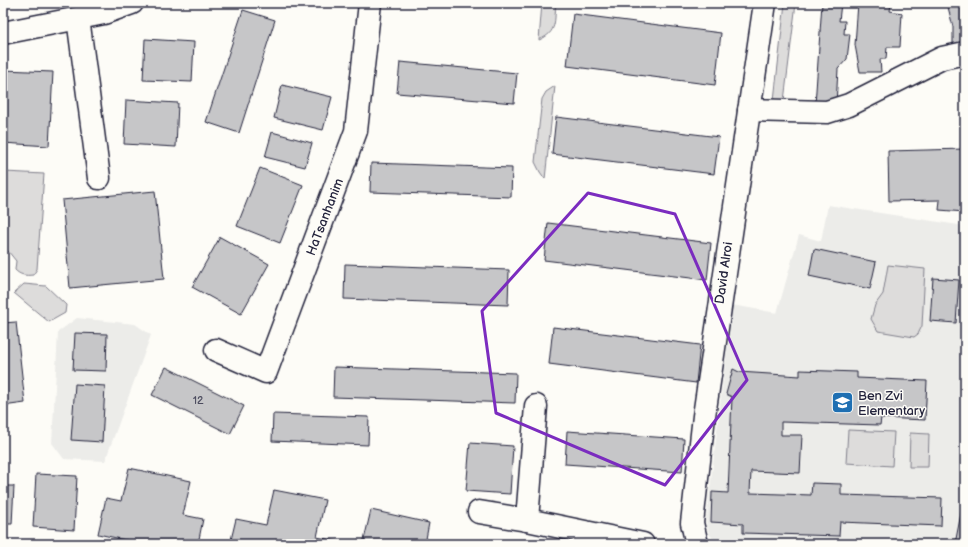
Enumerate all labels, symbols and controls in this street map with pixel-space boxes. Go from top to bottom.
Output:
street label: HaTsanhanim [303,176,347,258]
street label: David Alroi [712,241,736,305]
place label: Ben Zvi Elementary [858,388,925,419]
school or university icon: Ben Zvi Elementary [830,390,856,416]
house number: 12 [193,394,204,407]

